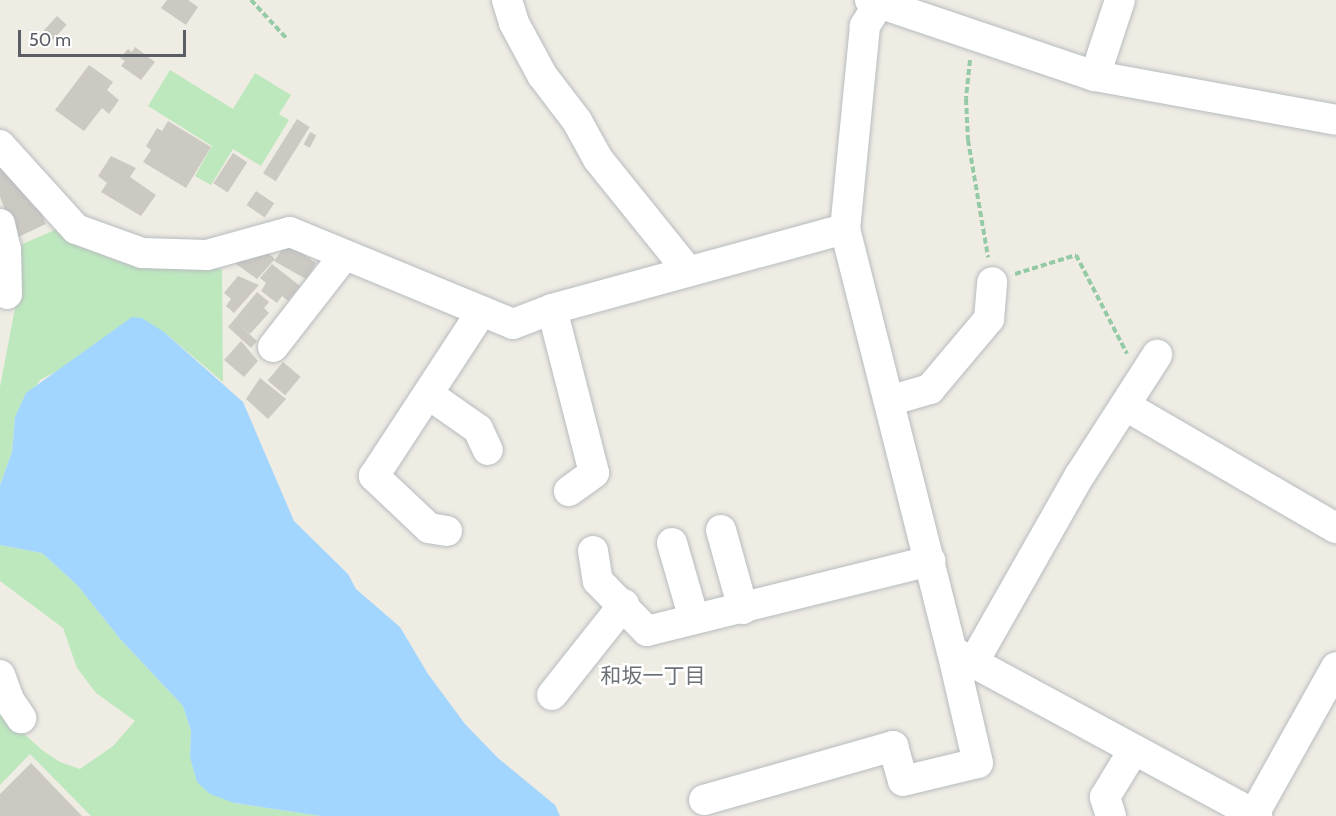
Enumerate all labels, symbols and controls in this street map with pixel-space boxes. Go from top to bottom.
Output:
scale bar [21,18,189,56]
text: 50 m [29,29,71,51]
district label: 和坂一丁目 [601,663,705,689]

